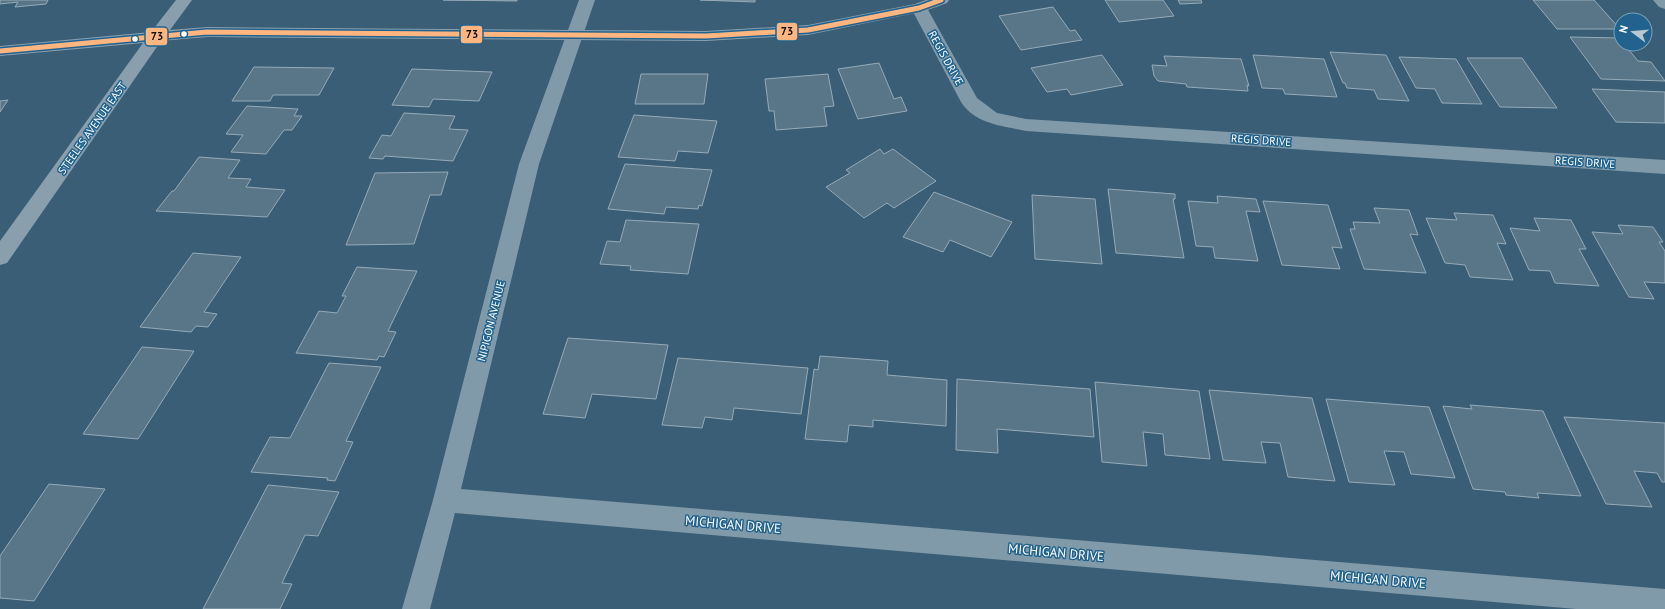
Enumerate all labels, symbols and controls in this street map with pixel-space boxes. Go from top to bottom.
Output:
north arrow [1613,12,1653,52]
line badge: 73 [776,22,798,41]
text: 73 [781,24,793,38]
text: N [1616,24,1631,35]
line badge: 73 [460,25,483,44]
line badge: 73 [145,27,168,46]
text: 73 [466,27,478,41]
street label: REGIS DRIVE [925,28,967,88]
text: 73 [151,29,163,43]
unlabelled marker [179,29,189,39]
unlabelled marker [130,34,140,44]
street label: STEELES AVENUE EAST [55,79,129,177]
street label: REGIS DRIVE [1230,131,1292,149]
street label: REGIS DRIVE [1554,153,1616,171]
street label: NIPIGON AVENUE [474,279,508,363]
street label: MICHIGAN DRIVE [684,512,782,537]
street label: MICHIGAN DRIVE [1007,540,1105,565]
street label: MICHIGAN DRIVE [1329,567,1427,592]

